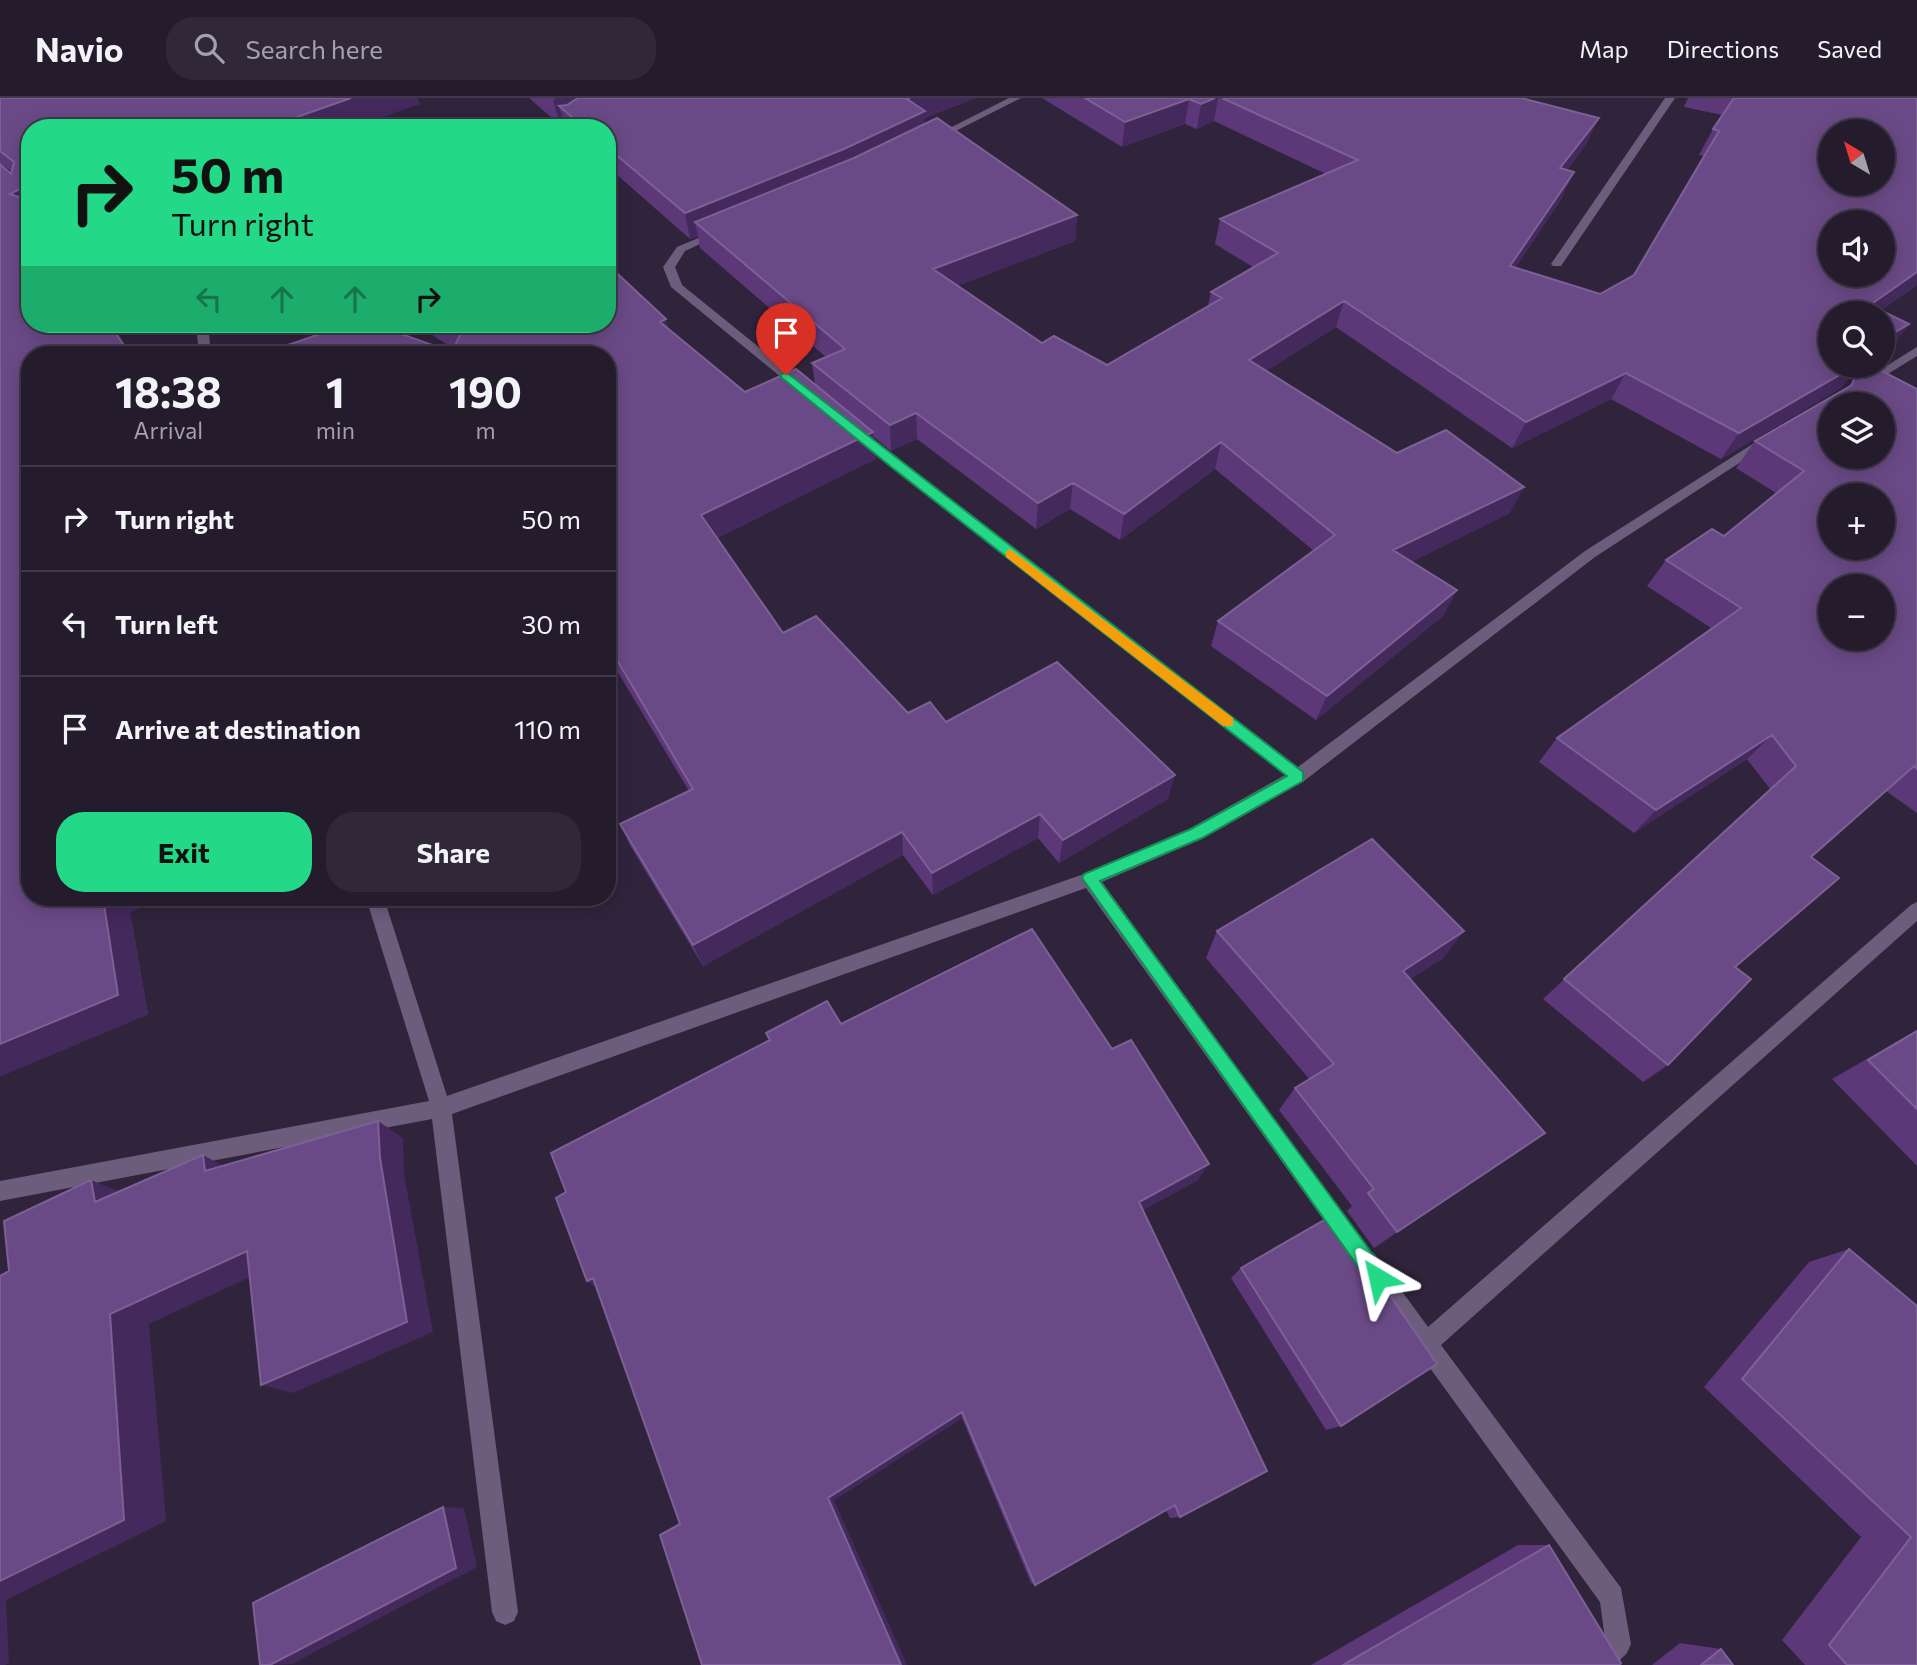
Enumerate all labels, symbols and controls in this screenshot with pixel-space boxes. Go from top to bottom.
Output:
search box [166,17,656,80]
text: Navio [35,28,124,69]
icon: search [190,29,228,67]
text: Search here [246,33,383,64]
text: Map [1579,34,1629,63]
text: Directions [1667,34,1779,63]
text: Saved [1817,34,1882,63]
north arrow [1818,119,1895,196]
map controls [1818,119,1895,651]
text: 50 m [171,143,284,203]
icon: right [56,147,147,238]
text: Turn right [171,203,314,243]
button: sound [1818,210,1895,287]
icon: left [190,280,228,318]
icon: ahead [263,280,301,318]
icon: ahead [336,280,374,318]
icon: right [409,280,447,318]
button: search [1818,301,1895,378]
pin [756,303,816,375]
icon: arrive [767,314,805,352]
text: 18:38 [115,365,222,417]
text: 1 [326,365,345,417]
text: 190 [449,365,522,417]
button: layers [1818,392,1895,469]
text: Arrival [134,416,203,444]
text: min [316,416,355,444]
text: m [475,416,496,444]
button: + [1818,483,1895,560]
icon: right [56,500,94,538]
text: Turn right [115,503,234,534]
text: 50 m [521,503,581,534]
button: − [1818,574,1895,651]
icon: left [56,605,94,643]
text: Turn left [115,608,218,639]
text: 30 m [522,608,581,639]
icon: arrive [56,710,94,748]
text: Arrive at destination [115,713,361,744]
text: 110 m [514,713,581,744]
button: Exit [56,812,312,892]
button: Share [326,812,581,892]
position arrow [1341,1241,1415,1315]

